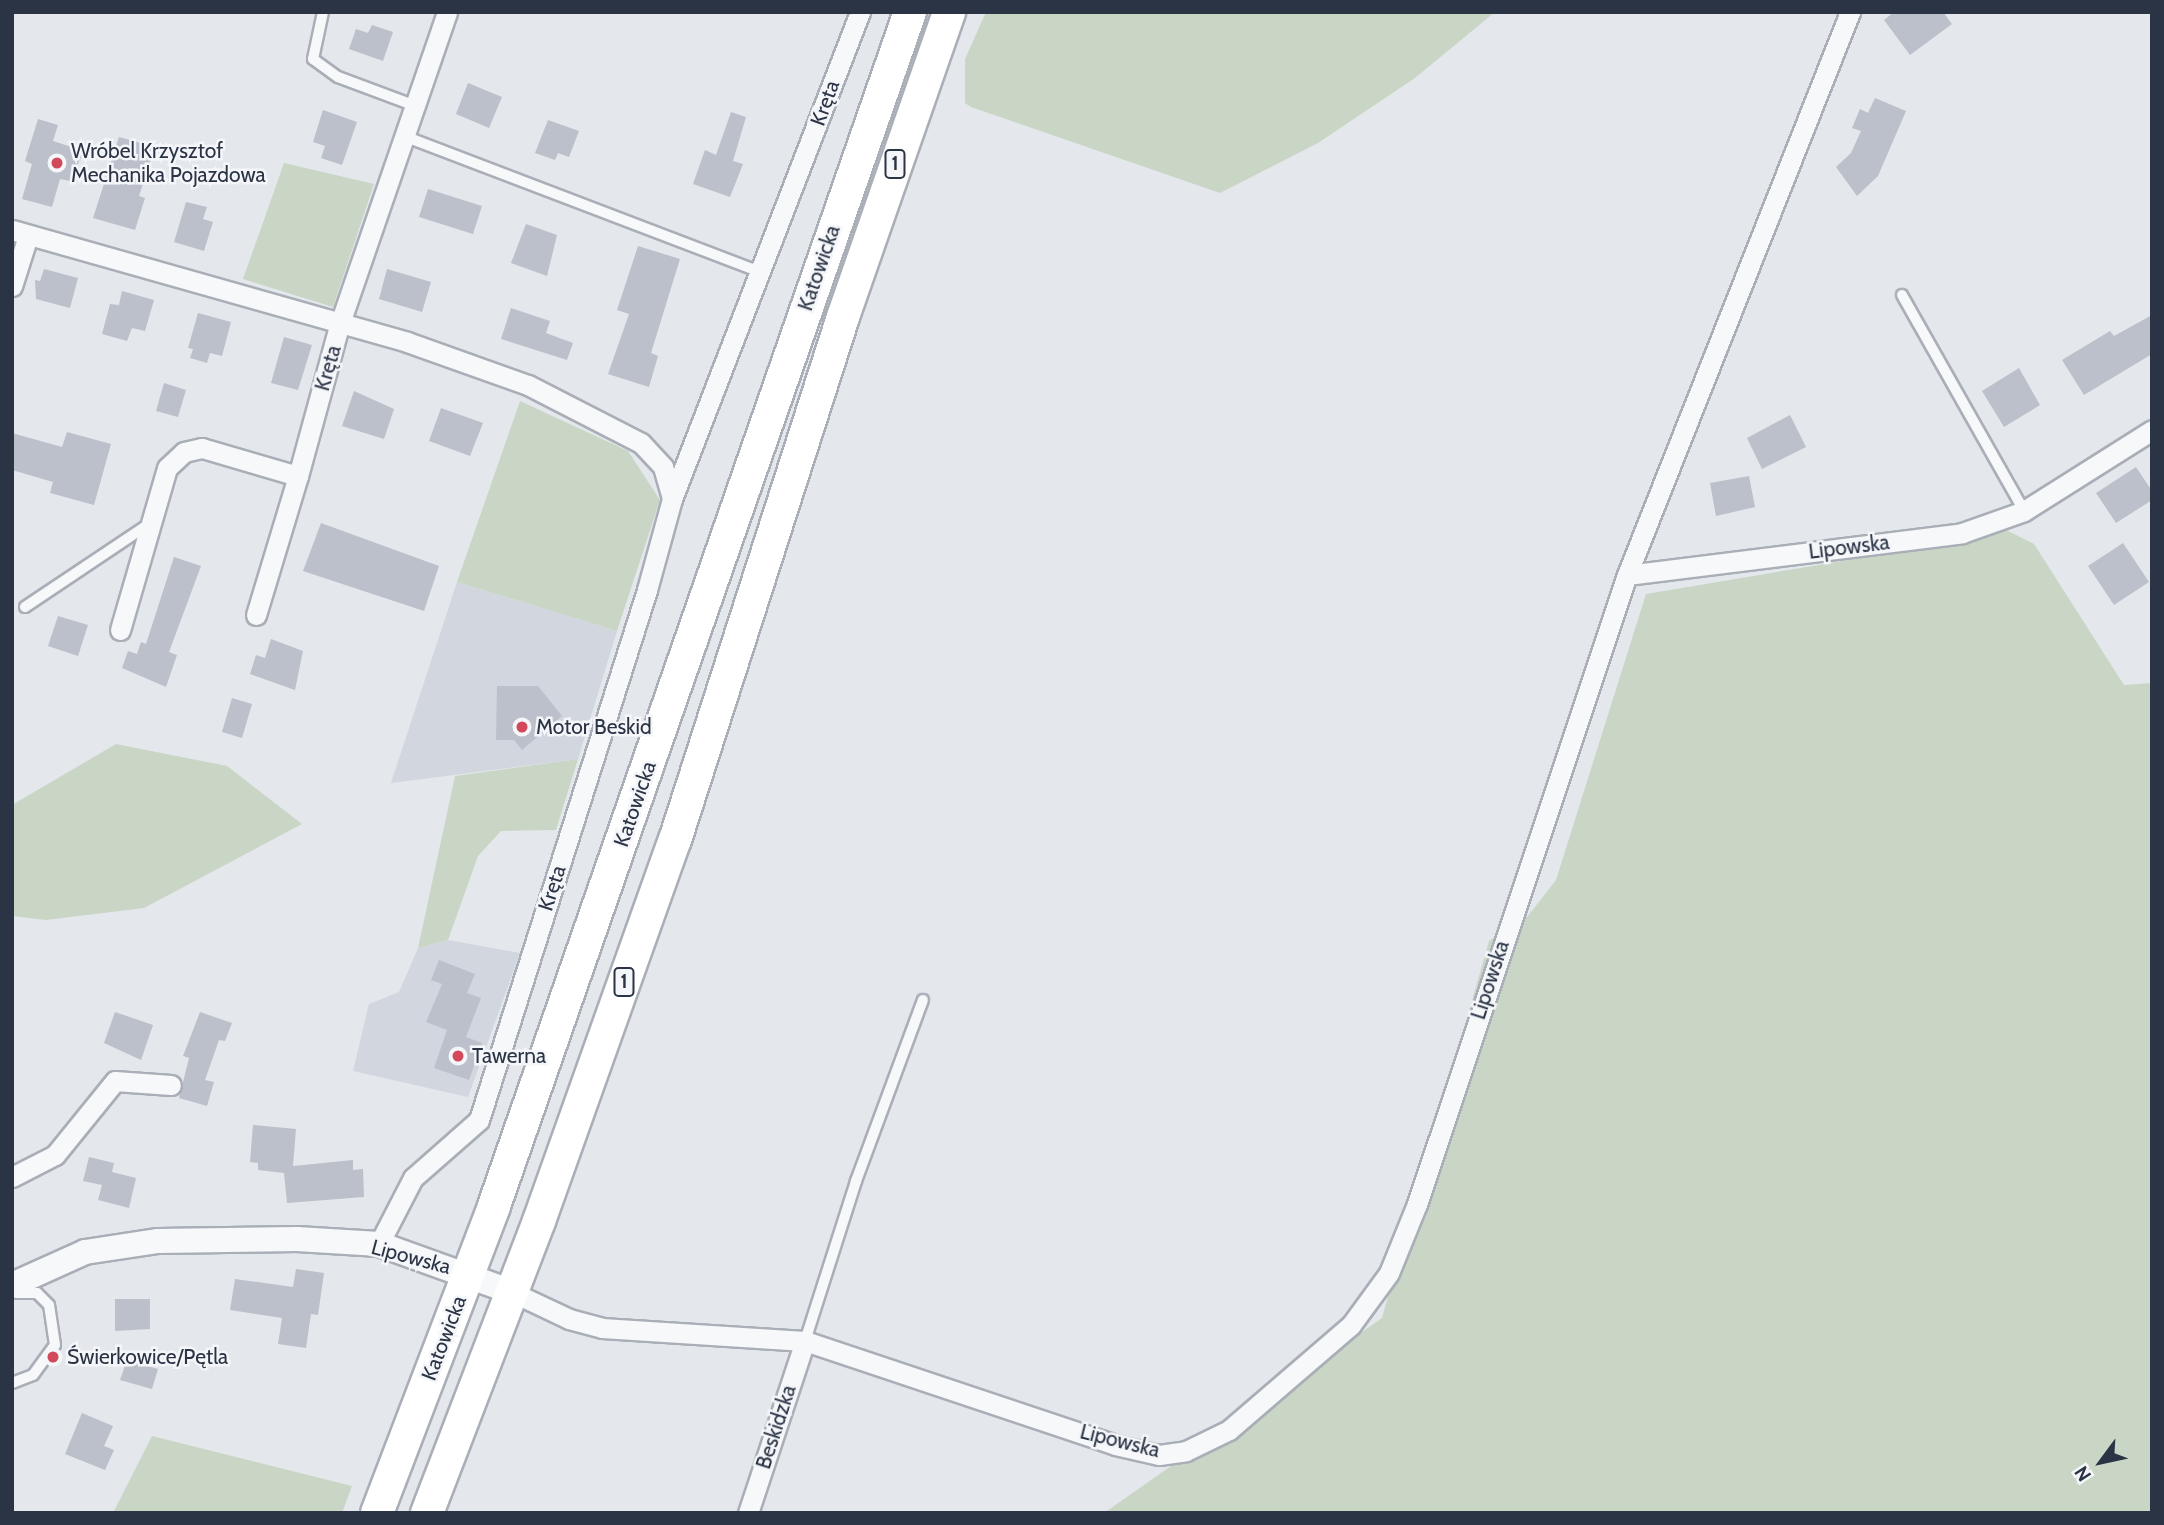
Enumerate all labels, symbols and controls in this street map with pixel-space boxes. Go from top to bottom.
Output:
street label: Kręta [805,77,845,129]
place label: Wróbel Krzysztof Mechanika Pojazdowa [71,138,266,188]
road number: 1 [883,148,907,180]
marker: Wróbel Krzysztof Mechanika Pojazdowa [49,155,65,171]
street label: Katowicka [793,222,845,314]
street label: Kręta [309,342,347,394]
street label: Lipowska [1807,530,1891,564]
place label: Motor Beskid [536,714,652,740]
marker: Motor Beskid [514,719,530,735]
street label: Katowicka [609,758,661,850]
street label: Kręta [533,862,571,914]
street label: Lipowska [1465,937,1515,1023]
road number: 1 [612,966,636,998]
place label: Tawerna [472,1043,546,1069]
marker: Tawerna [450,1048,466,1064]
street label: Lipowska [368,1234,454,1280]
street label: Katowicka [416,1292,472,1384]
place label: Świerkowice/Pętla [67,1344,228,1370]
marker: Świerkowice/Pętla [45,1349,61,1365]
street label: Beskidzka [751,1382,801,1472]
street label: Lipowska [1077,1419,1163,1463]
north arrow [2066,1427,2136,1497]
text: N [2070,1462,2096,1486]

